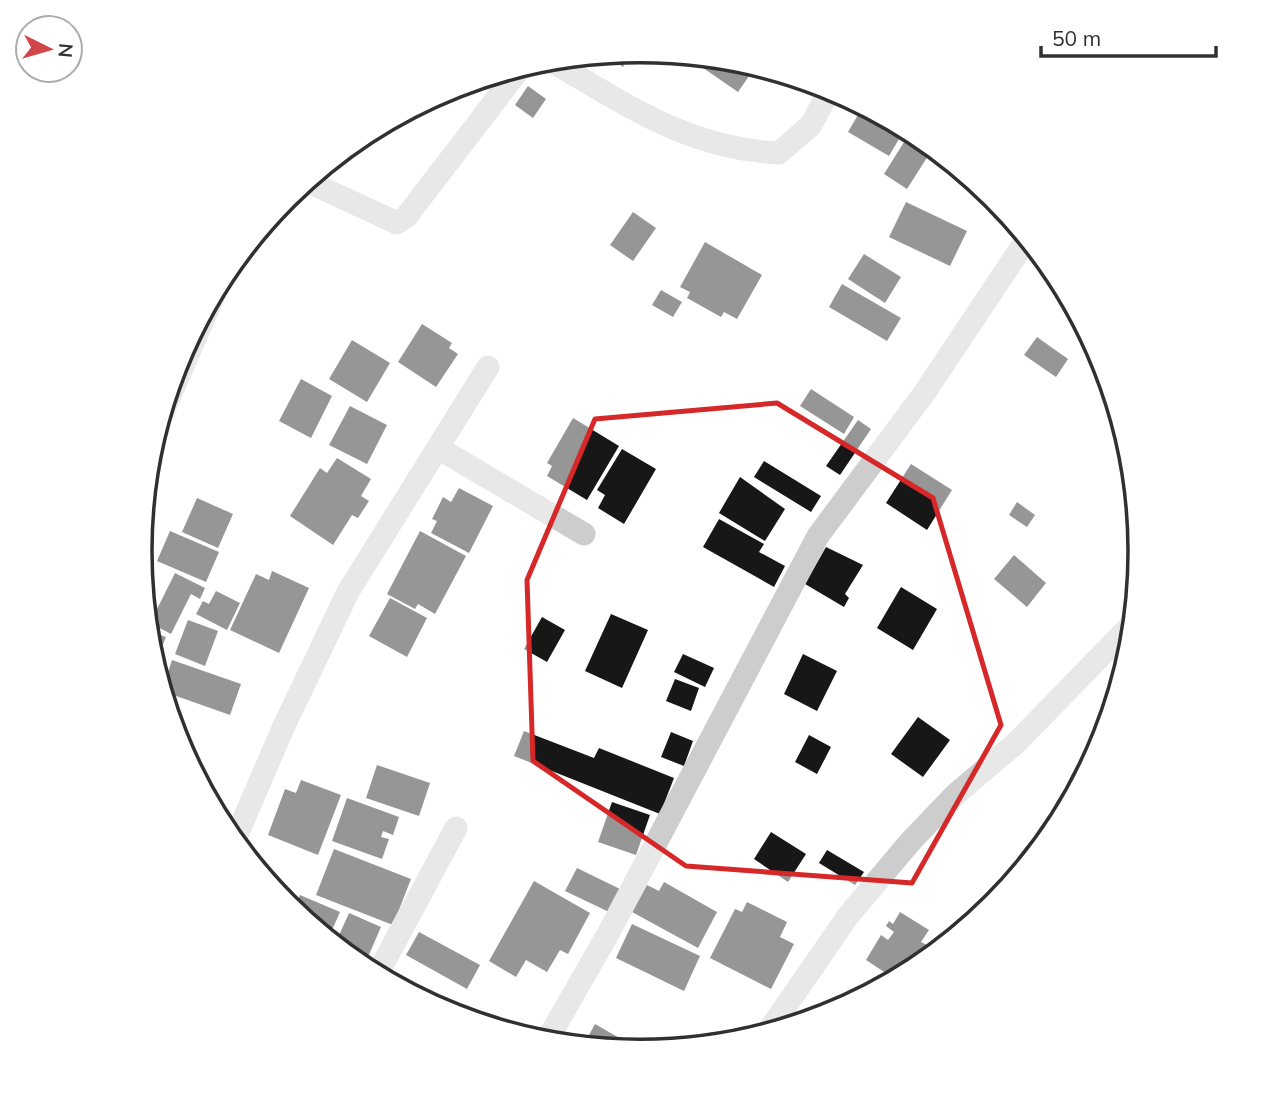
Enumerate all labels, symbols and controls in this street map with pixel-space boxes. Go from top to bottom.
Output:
north arrow [14,14,84,84]
scale bar [1041,14,1216,58]
text: 50 m [1052,25,1101,51]
text: N [53,42,79,59]

